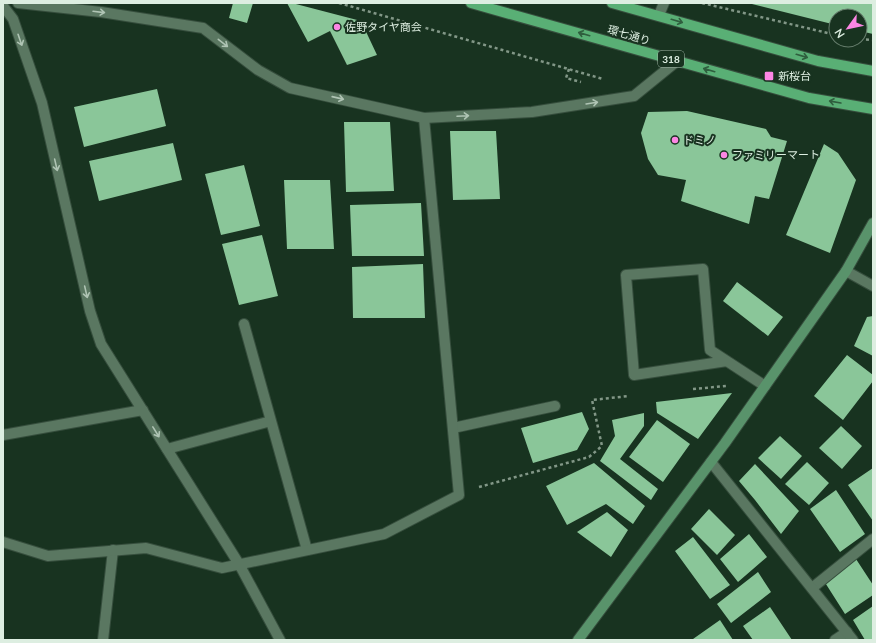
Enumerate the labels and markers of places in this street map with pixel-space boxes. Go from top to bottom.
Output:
place label: 佐野タイヤ商会 [345,20,422,33]
marker: 佐野タイヤ商会 [332,22,342,32]
place label: 新桜台 [778,69,811,82]
marker: 新桜台 [763,70,775,82]
place label: ドミノ [683,133,716,146]
marker: ドミノ [670,135,680,145]
place label: ファミリーマート [732,148,820,161]
marker: ファミリーマート [719,150,729,160]

